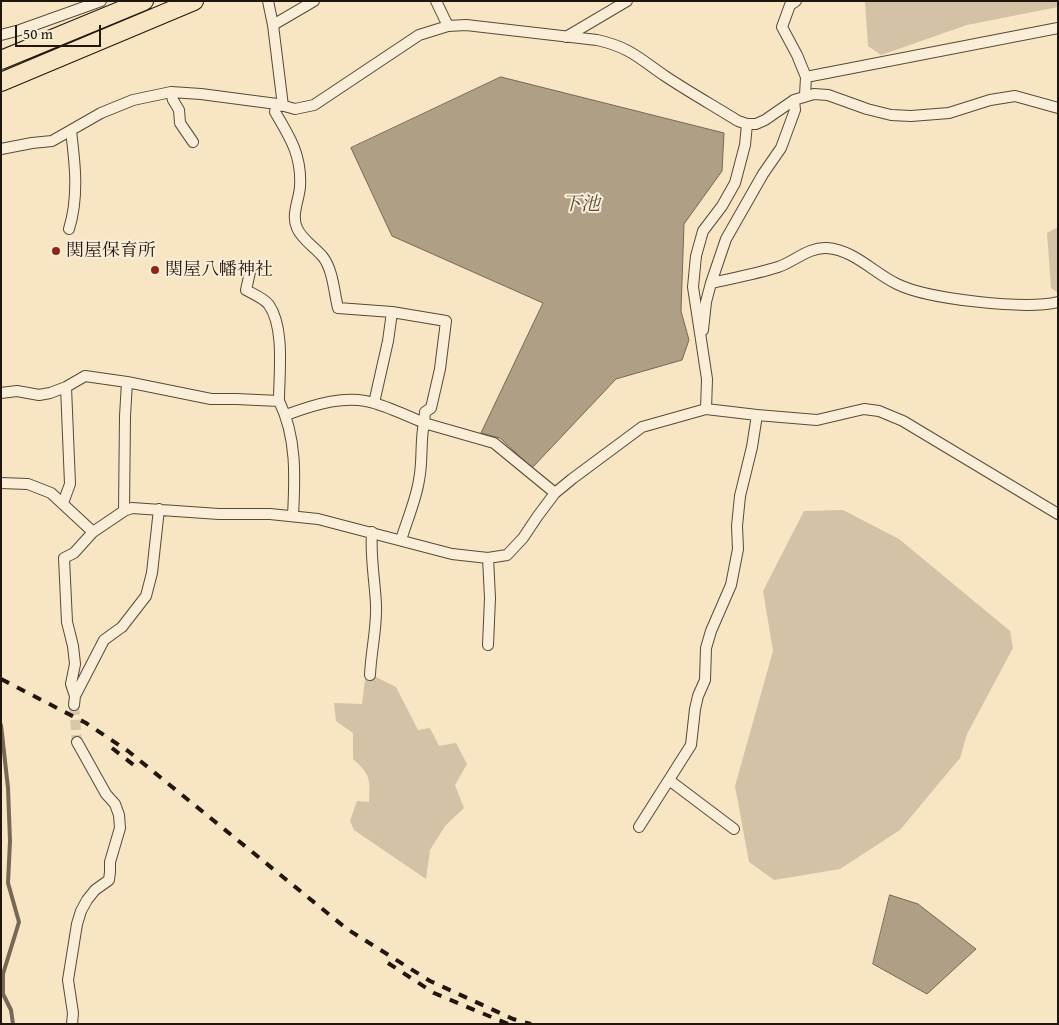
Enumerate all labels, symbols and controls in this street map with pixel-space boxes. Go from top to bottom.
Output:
scale bar [18,15,104,47]
text: 50 m [23,23,53,44]
water label: 下池 [562,194,600,216]
place label: 関屋保育所 [66,240,156,262]
marker: 関屋保育所 [50,245,62,257]
place label: 関屋八幡神社 [165,259,273,281]
marker: 関屋八幡神社 [149,264,161,276]

